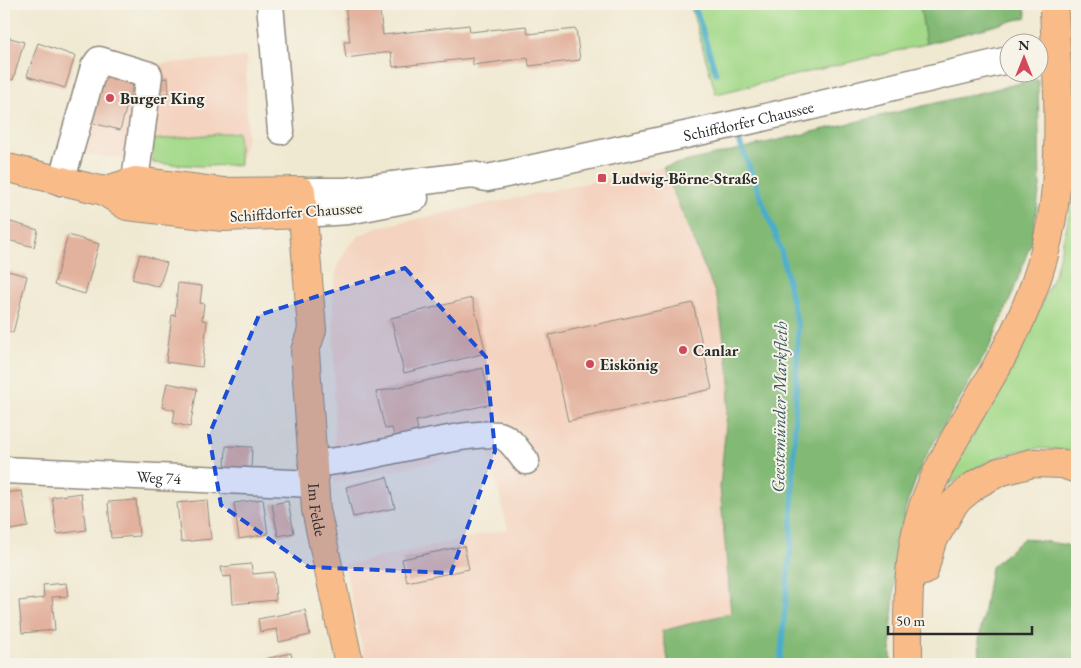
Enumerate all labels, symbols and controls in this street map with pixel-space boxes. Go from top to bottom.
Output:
north arrow [998,32,1048,82]
text: N [1018,36,1030,54]
place label: Burger King [120,88,205,109]
marker: Burger King [104,92,116,104]
street label: Schiffdorfer Chaussee [681,96,816,146]
place label: Ludwig-Börne-Straße [612,168,758,189]
marker: Ludwig-Börne-Straße [596,172,608,184]
street label: Schiffdorfer Chaussee [229,197,363,227]
water label: Geestemünder Markfleth [766,321,793,493]
place label: Canlar [693,340,739,361]
marker: Canlar [677,344,689,356]
place label: Eiskönig [600,354,659,375]
marker: Eiskönig [584,358,596,370]
street label: Weg 74 [136,465,182,489]
street label: Im Felde [304,482,332,538]
scale bar [888,603,1032,635]
text: 50 m [896,611,925,630]

